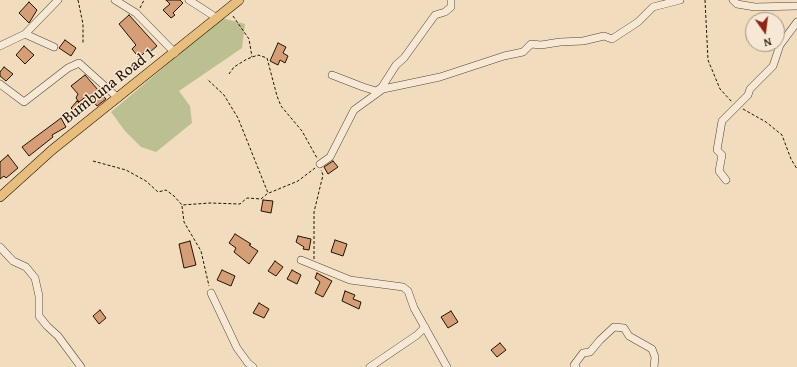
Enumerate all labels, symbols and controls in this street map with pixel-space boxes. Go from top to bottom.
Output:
north arrow [745,12,785,52]
text: N [762,34,773,51]
street label: Bumbuna Road 1 [59,44,159,128]

